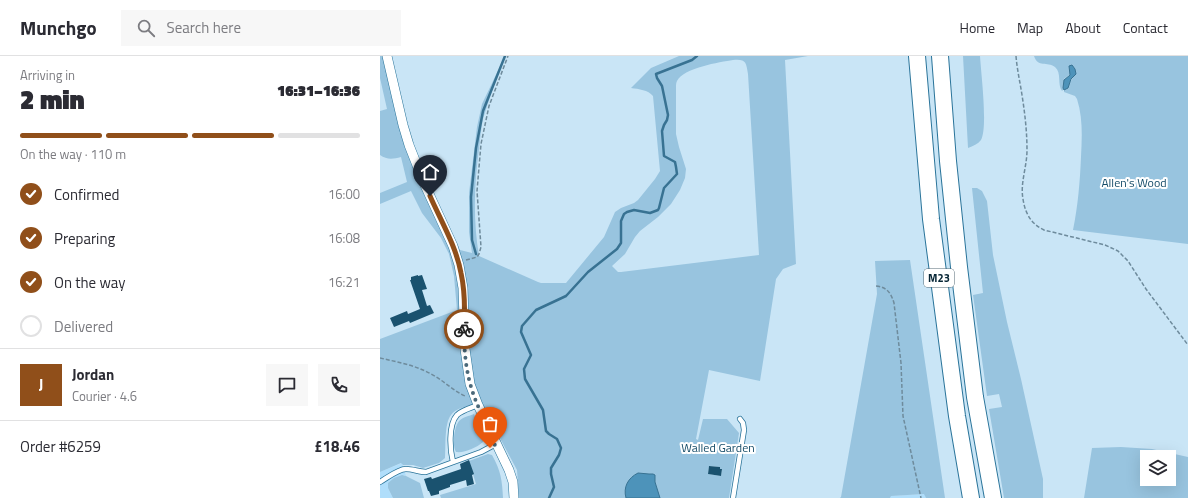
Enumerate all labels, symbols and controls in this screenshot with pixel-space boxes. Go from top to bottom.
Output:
search box [121,10,401,46]
text: Munchgo [20,13,97,42]
text: Search here [167,16,241,39]
icon: search [135,17,157,39]
text: Home [960,17,995,38]
text: Map [1017,17,1043,38]
text: About [1065,17,1101,38]
text: Contact [1123,17,1168,38]
text: Arriving in [20,65,75,85]
text: 16:31–16:36 [277,79,360,102]
text: 2 min [20,80,85,119]
text: On the way · 110 m [20,144,126,164]
pin [413,155,447,196]
icon: home [419,161,441,183]
park label: Allen's Wood [1101,173,1167,192]
icon: check [20,183,42,205]
text: Confirmed [54,183,119,206]
text: 16:00 [328,184,360,204]
icon: check [20,227,42,249]
text: Preparing [54,227,115,250]
text: 16:08 [328,228,360,248]
road number: M23 [924,269,954,287]
icon: check [20,271,42,293]
text: On the way [54,271,126,294]
text: 16:21 [328,272,360,292]
courier [444,309,484,349]
text: Delivered [54,315,113,338]
icon: bike [453,318,475,340]
text: Jordan [72,363,114,386]
button: chat [266,364,308,406]
button: phone [318,364,360,406]
text: J [39,373,43,396]
text: Courier · 4.6 [72,386,137,406]
pin [473,407,507,448]
icon: bag [479,413,501,435]
text: Order #6259 [20,435,101,458]
text: £18.46 [314,435,360,458]
park label: Walled Garden [681,438,755,457]
map controls [1140,450,1176,486]
button: layers [1140,450,1176,486]

